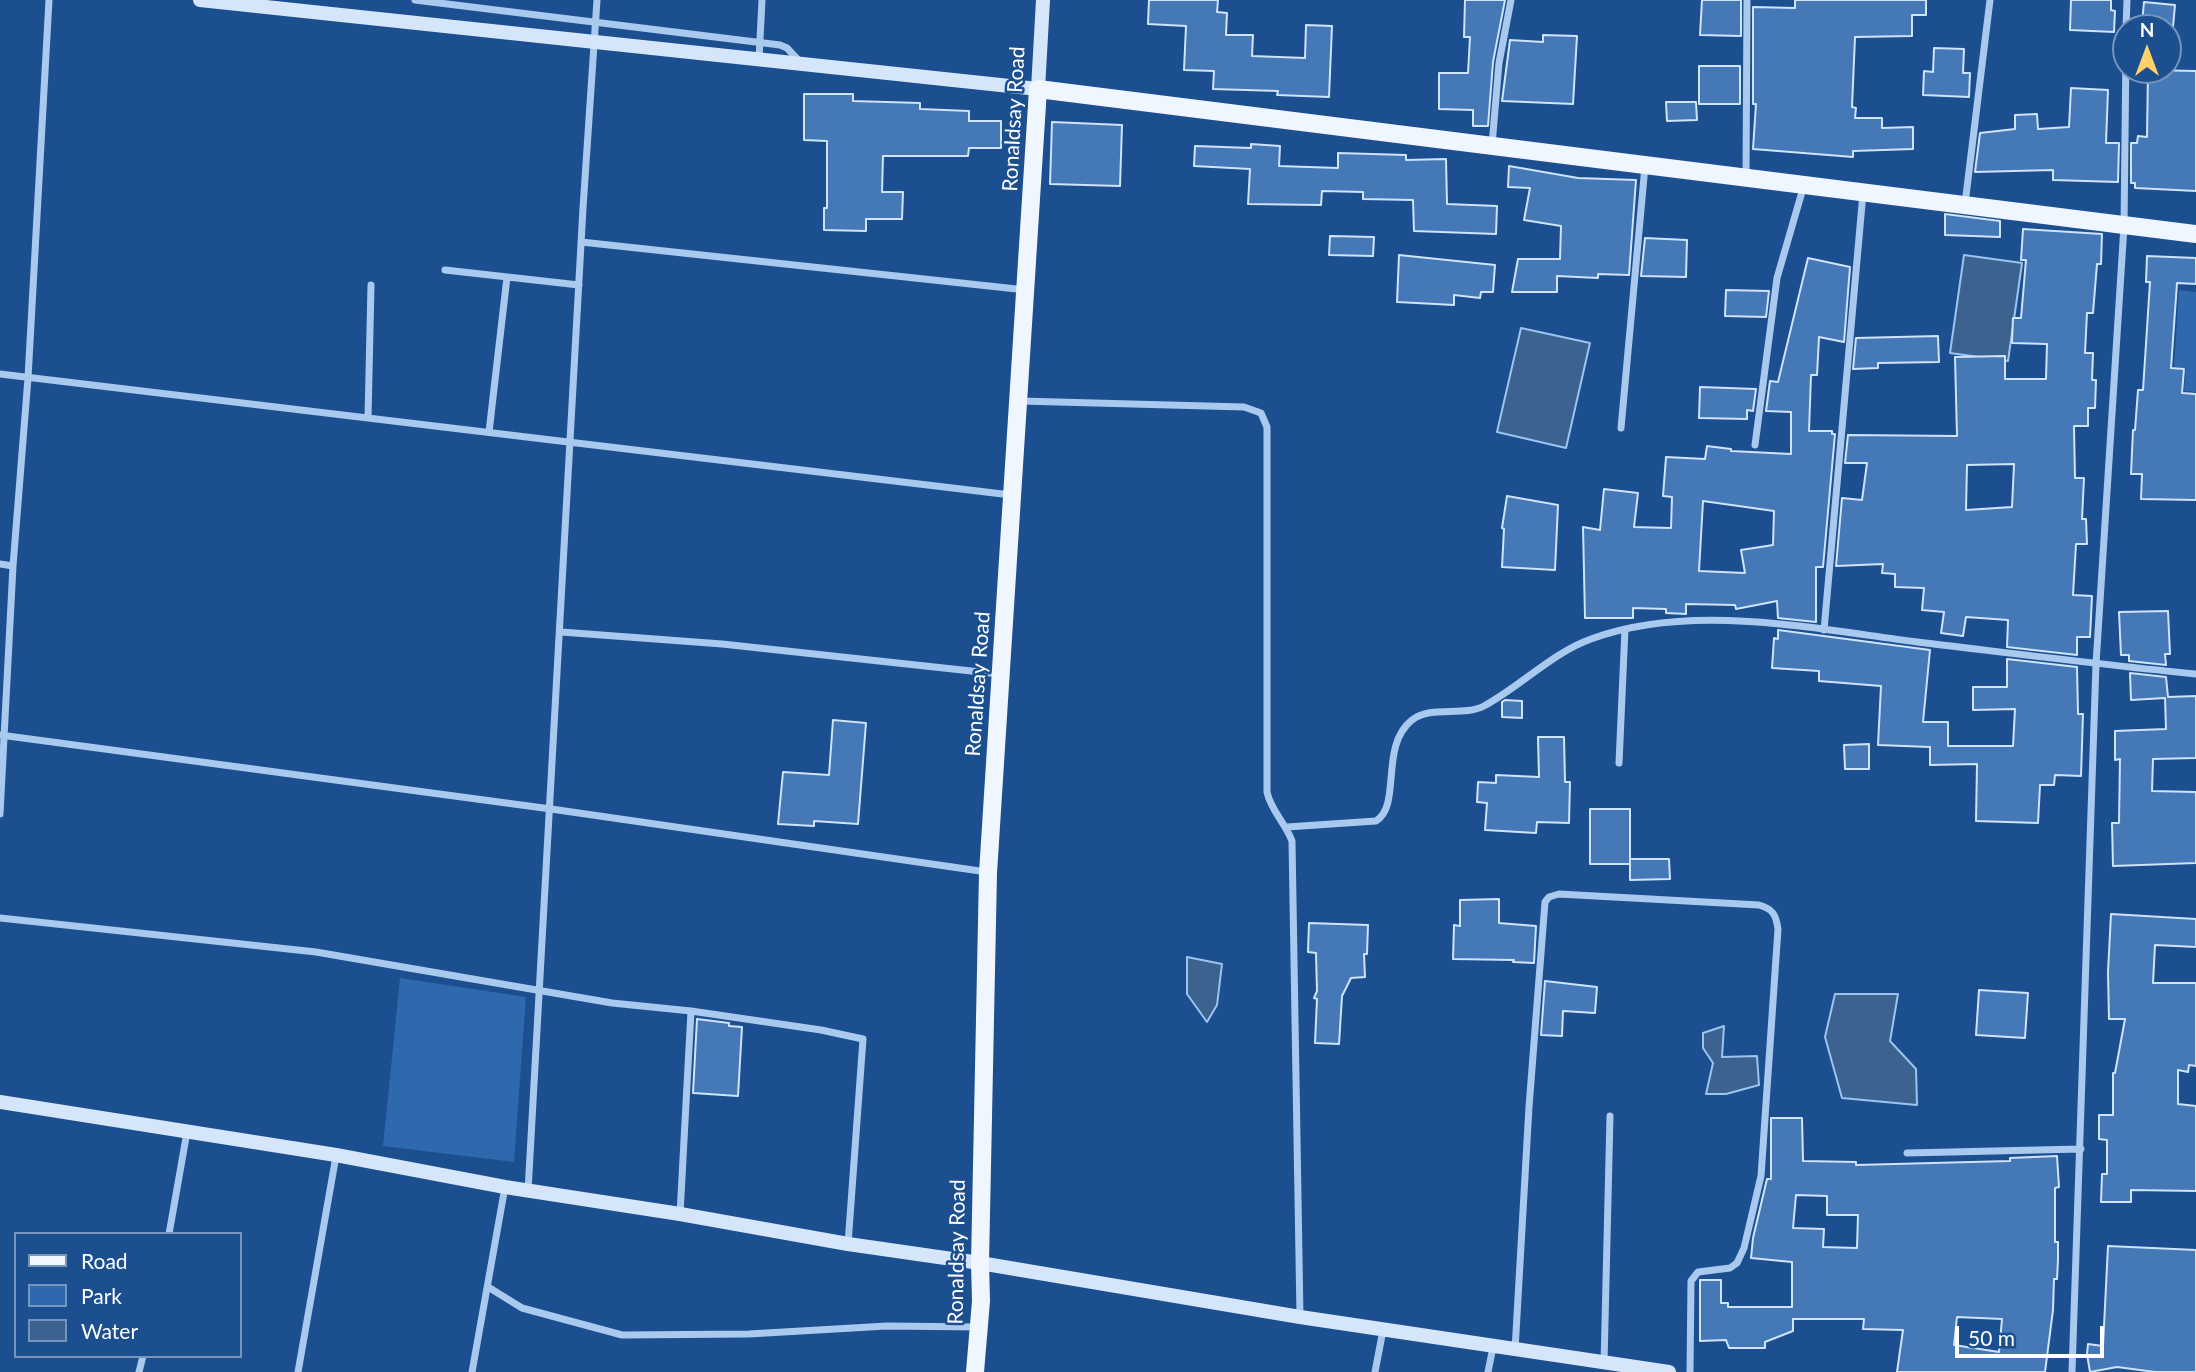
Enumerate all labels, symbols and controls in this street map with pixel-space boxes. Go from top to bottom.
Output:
north arrow [2112,14,2182,84]
text: N [2140,18,2154,41]
street label: Ronaldsay Road [998,46,1030,192]
street label: Ronaldsay Road [960,611,996,757]
street label: Ronaldsay Road [943,1179,971,1325]
legend [14,1232,242,1358]
text: Road [81,1248,128,1273]
text: Park [81,1283,122,1308]
scale bar [1958,1312,2107,1356]
text: Water [81,1318,138,1343]
text: 50 m [1968,1325,2015,1350]

